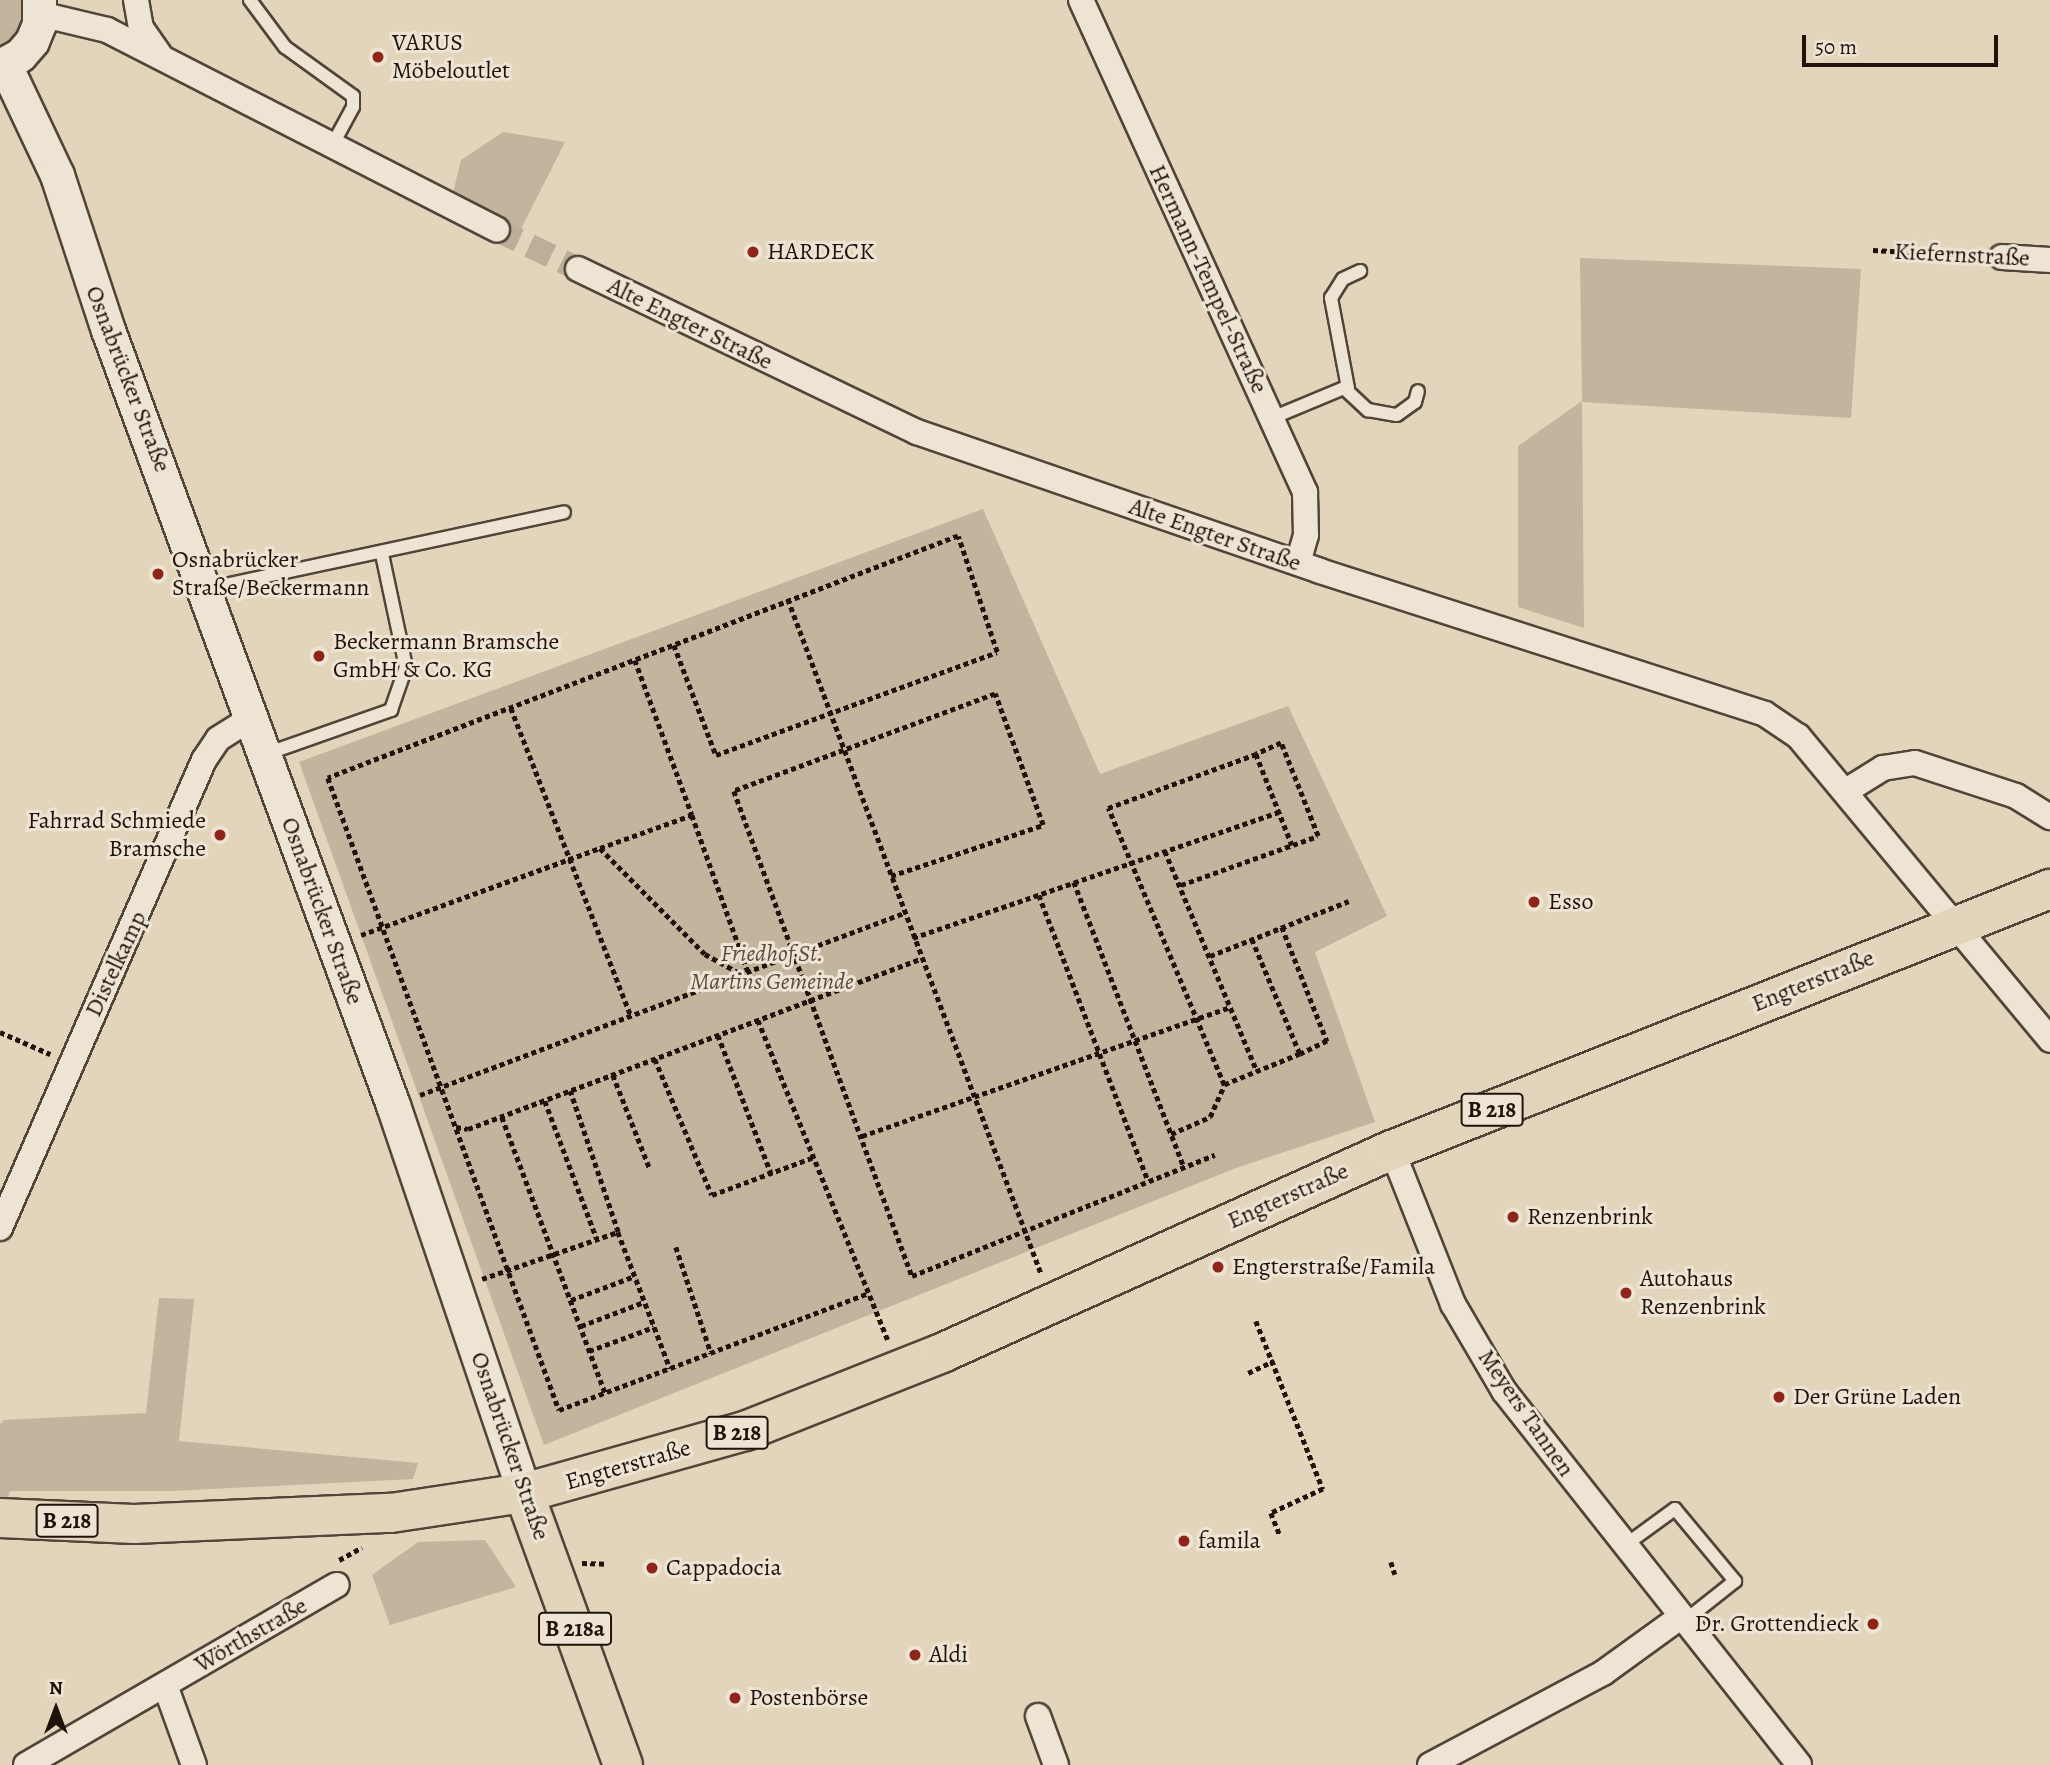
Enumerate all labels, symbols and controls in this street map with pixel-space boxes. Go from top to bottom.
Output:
scale bar [1805,21,2001,65]
place label: VARUS Möbeloutlet [392,29,510,85]
text: 50 m [1815,33,1857,61]
marker: VARUS Möbeloutlet [370,49,386,65]
street label: Hermann-Tempel-Straße [1142,160,1274,398]
street label: Kiefernstraße [1893,237,2031,273]
place label: HARDECK [767,238,874,266]
marker: HARDECK [745,244,761,260]
street label: Alte Engter Straße [603,272,777,376]
street label: Osnabrücker Straße [79,282,177,476]
street label: Alte Engter Straße [1125,492,1305,578]
place label: Osnabrücker Straße/Beckermann [172,546,369,602]
marker: Osnabrücker Straße/Beckermann [150,566,166,582]
place label: Beckermann Bramsche GmbH & Co. KG [333,628,559,684]
marker: Beckermann Bramsche GmbH & Co. KG [311,648,327,664]
place label: Fahrrad Schmiede Bramsche [27,807,206,863]
street label: Osnabrücker Straße [275,814,369,1008]
marker: Fahrrad Schmiede Bramsche [212,827,228,843]
place label: Esso [1548,888,1593,916]
marker: Esso [1526,894,1542,910]
street label: Distelkamp [79,907,153,1021]
park label: Friedhof St. Martins Gemeinde [690,940,854,996]
street label: Engterstraße [1748,943,1878,1019]
road number: B 218 [1460,1091,1524,1130]
street label: Engterstraße [1223,1157,1353,1235]
place label: Renzenbrink [1527,1203,1653,1231]
marker: Renzenbrink [1505,1209,1521,1225]
place label: Engterstraße/Famila [1232,1253,1435,1281]
marker: Engterstraße/Famila [1210,1259,1226,1275]
place label: Autohaus Renzenbrink [1640,1265,1766,1321]
marker: Autohaus Renzenbrink [1618,1285,1634,1301]
street label: Meyers Tannen [1472,1344,1580,1482]
street label: Osnabrücker Straße [464,1348,556,1544]
place label: Der Grüne Laden [1793,1383,1961,1411]
marker: Der Grüne Laden [1771,1389,1787,1405]
road number: B 218 [706,1414,768,1452]
street label: Engterstraße [562,1433,694,1497]
road number: B 218 [36,1502,98,1540]
place label: famila [1198,1527,1261,1555]
marker: famila [1176,1533,1192,1549]
place label: Cappadocia [666,1554,782,1582]
marker: Cappadocia [644,1560,660,1576]
street label: Wörthstraße [190,1591,312,1679]
road number: B 218a [536,1610,614,1648]
place label: Dr. Grottendieck [1694,1610,1859,1638]
marker: Dr. Grottendieck [1865,1616,1881,1632]
place label: Aldi [929,1641,968,1669]
marker: Aldi [907,1647,923,1663]
north arrow [21,1674,91,1744]
text: N [49,1675,63,1701]
place label: Postenbörse [749,1684,868,1712]
marker: Postenbörse [727,1690,743,1706]

